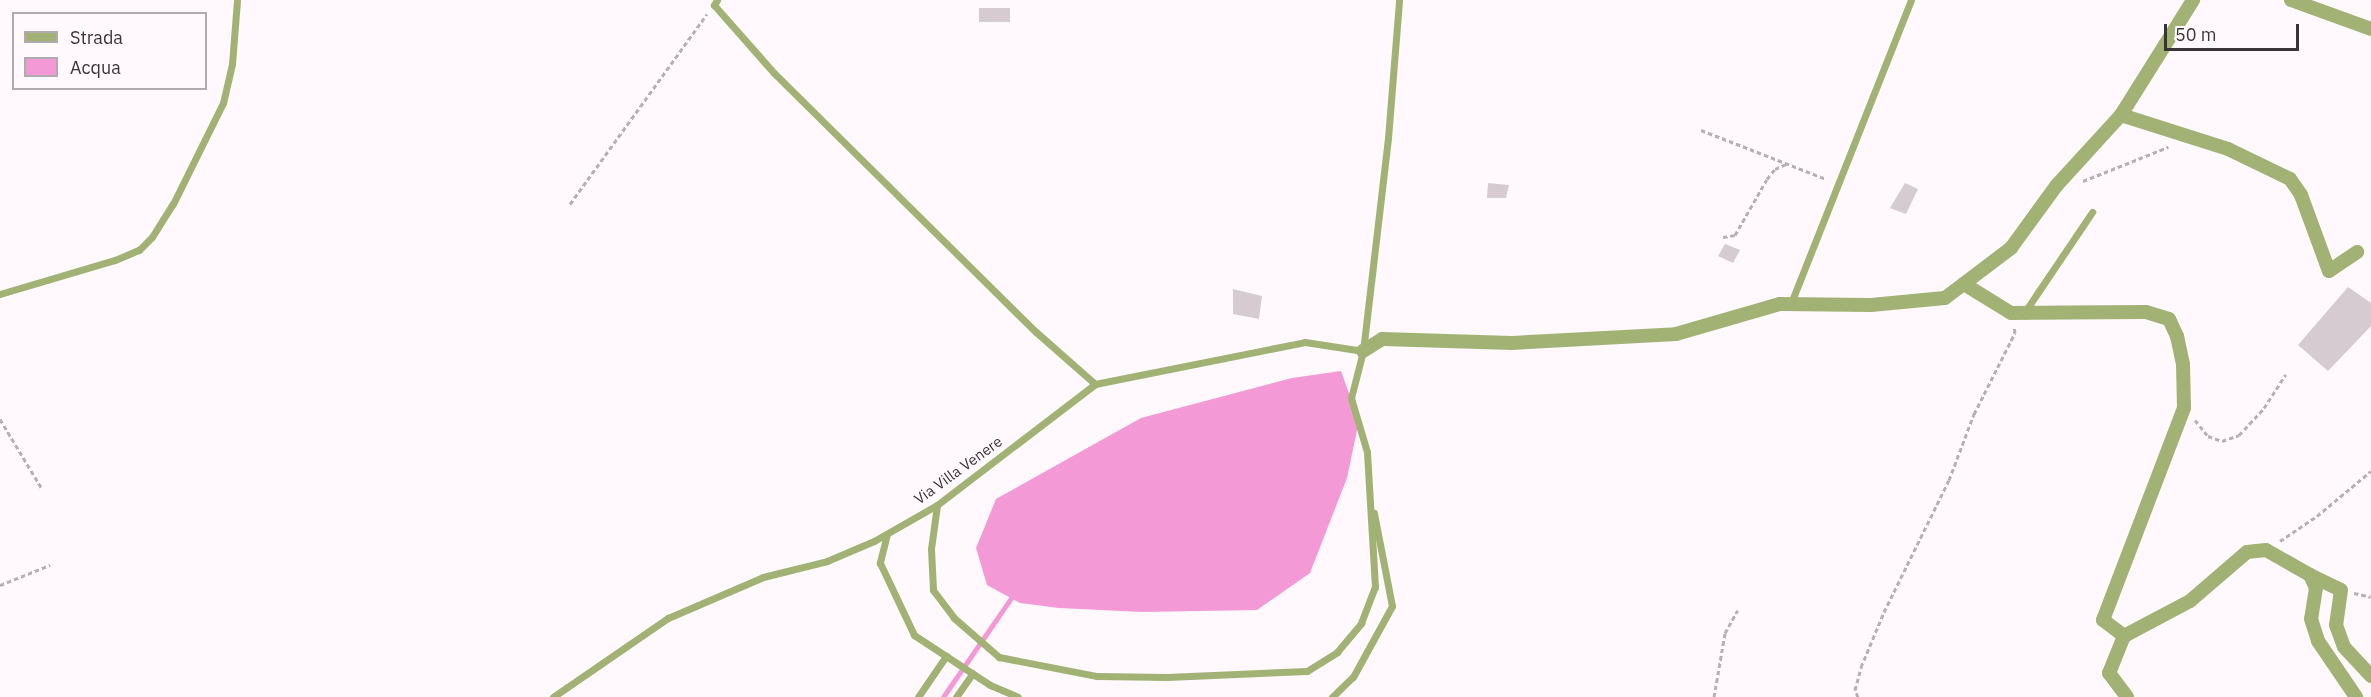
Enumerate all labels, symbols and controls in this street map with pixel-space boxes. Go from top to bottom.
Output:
legend [12,12,207,90]
scale bar [2167,12,2302,50]
text: 50 m [2175,23,2217,46]
text: Strada [70,26,123,49]
text: Acqua [70,56,121,79]
street label: Via Villa Venere [911,432,1005,508]

